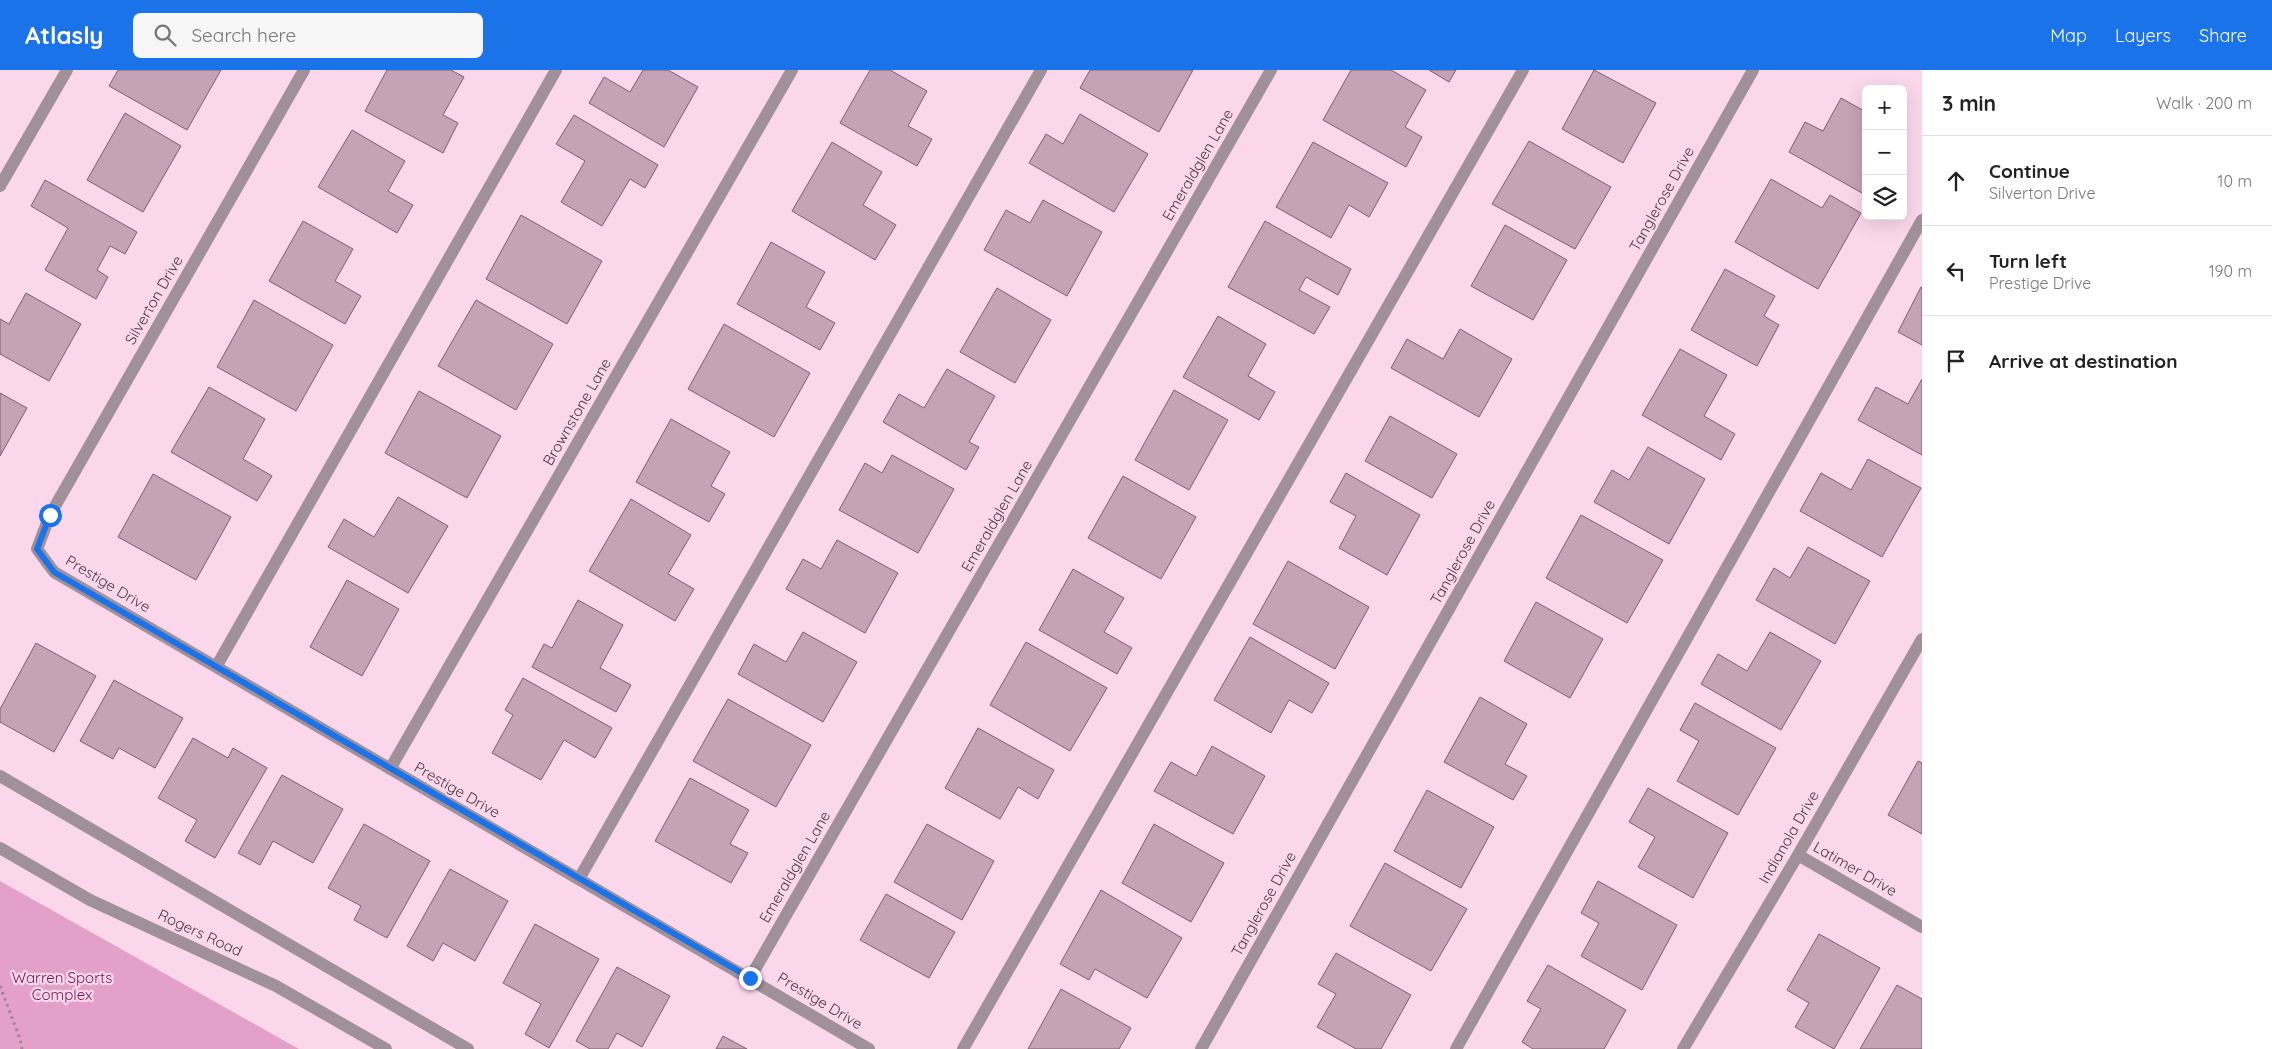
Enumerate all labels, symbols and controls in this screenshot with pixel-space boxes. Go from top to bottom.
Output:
search box [133,13,483,58]
text: Atlasly [25,20,103,50]
icon: search [151,21,179,49]
text: Search here [191,23,296,47]
text: Map [2050,24,2087,47]
text: Layers [2115,24,2171,47]
text: Share [2199,24,2247,47]
map controls [1862,85,1907,220]
button: + [1862,85,1907,130]
text: 3 min [1942,90,1996,116]
text: Walk · 200 m [2156,93,2252,113]
street label: Emeraldglen Lane [1158,105,1237,224]
button: − [1862,130,1907,175]
street label: Tanglerose Drive [1625,143,1698,254]
text: Continue [1989,159,2070,183]
icon: ahead [1942,167,1970,195]
text: 10 m [2218,171,2252,191]
button: layers [1862,175,1907,220]
text: Silverton Drive [1989,183,2095,203]
text: Turn left [1989,249,2067,273]
street label: Silverton Drive [120,252,187,348]
icon: left [1942,257,1970,285]
text: 190 m [2209,261,2252,281]
text: Prestige Drive [1989,273,2091,293]
icon: arrive [1942,347,1970,375]
text: Arrive at destination [1989,349,2178,373]
street label: Brownstone Lane [538,355,615,469]
street label: Emeraldglen Lane [957,456,1036,575]
street label: Tanglerose Drive [1426,496,1499,607]
route start [39,504,62,527]
street label: Prestige Drive [62,551,154,616]
street label: Prestige Drive [411,757,504,822]
street label: Indianola Drive [1754,787,1823,887]
street label: Emeraldglen Lane [755,807,834,926]
street label: Latimer Drive [1810,837,1900,900]
street label: Tanglerose Drive [1227,848,1300,959]
street label: Rogers Road [155,905,245,960]
route end [739,967,762,990]
park label: Warren Sports Complex [12,968,112,1004]
street label: Prestige Drive [774,968,866,1033]

